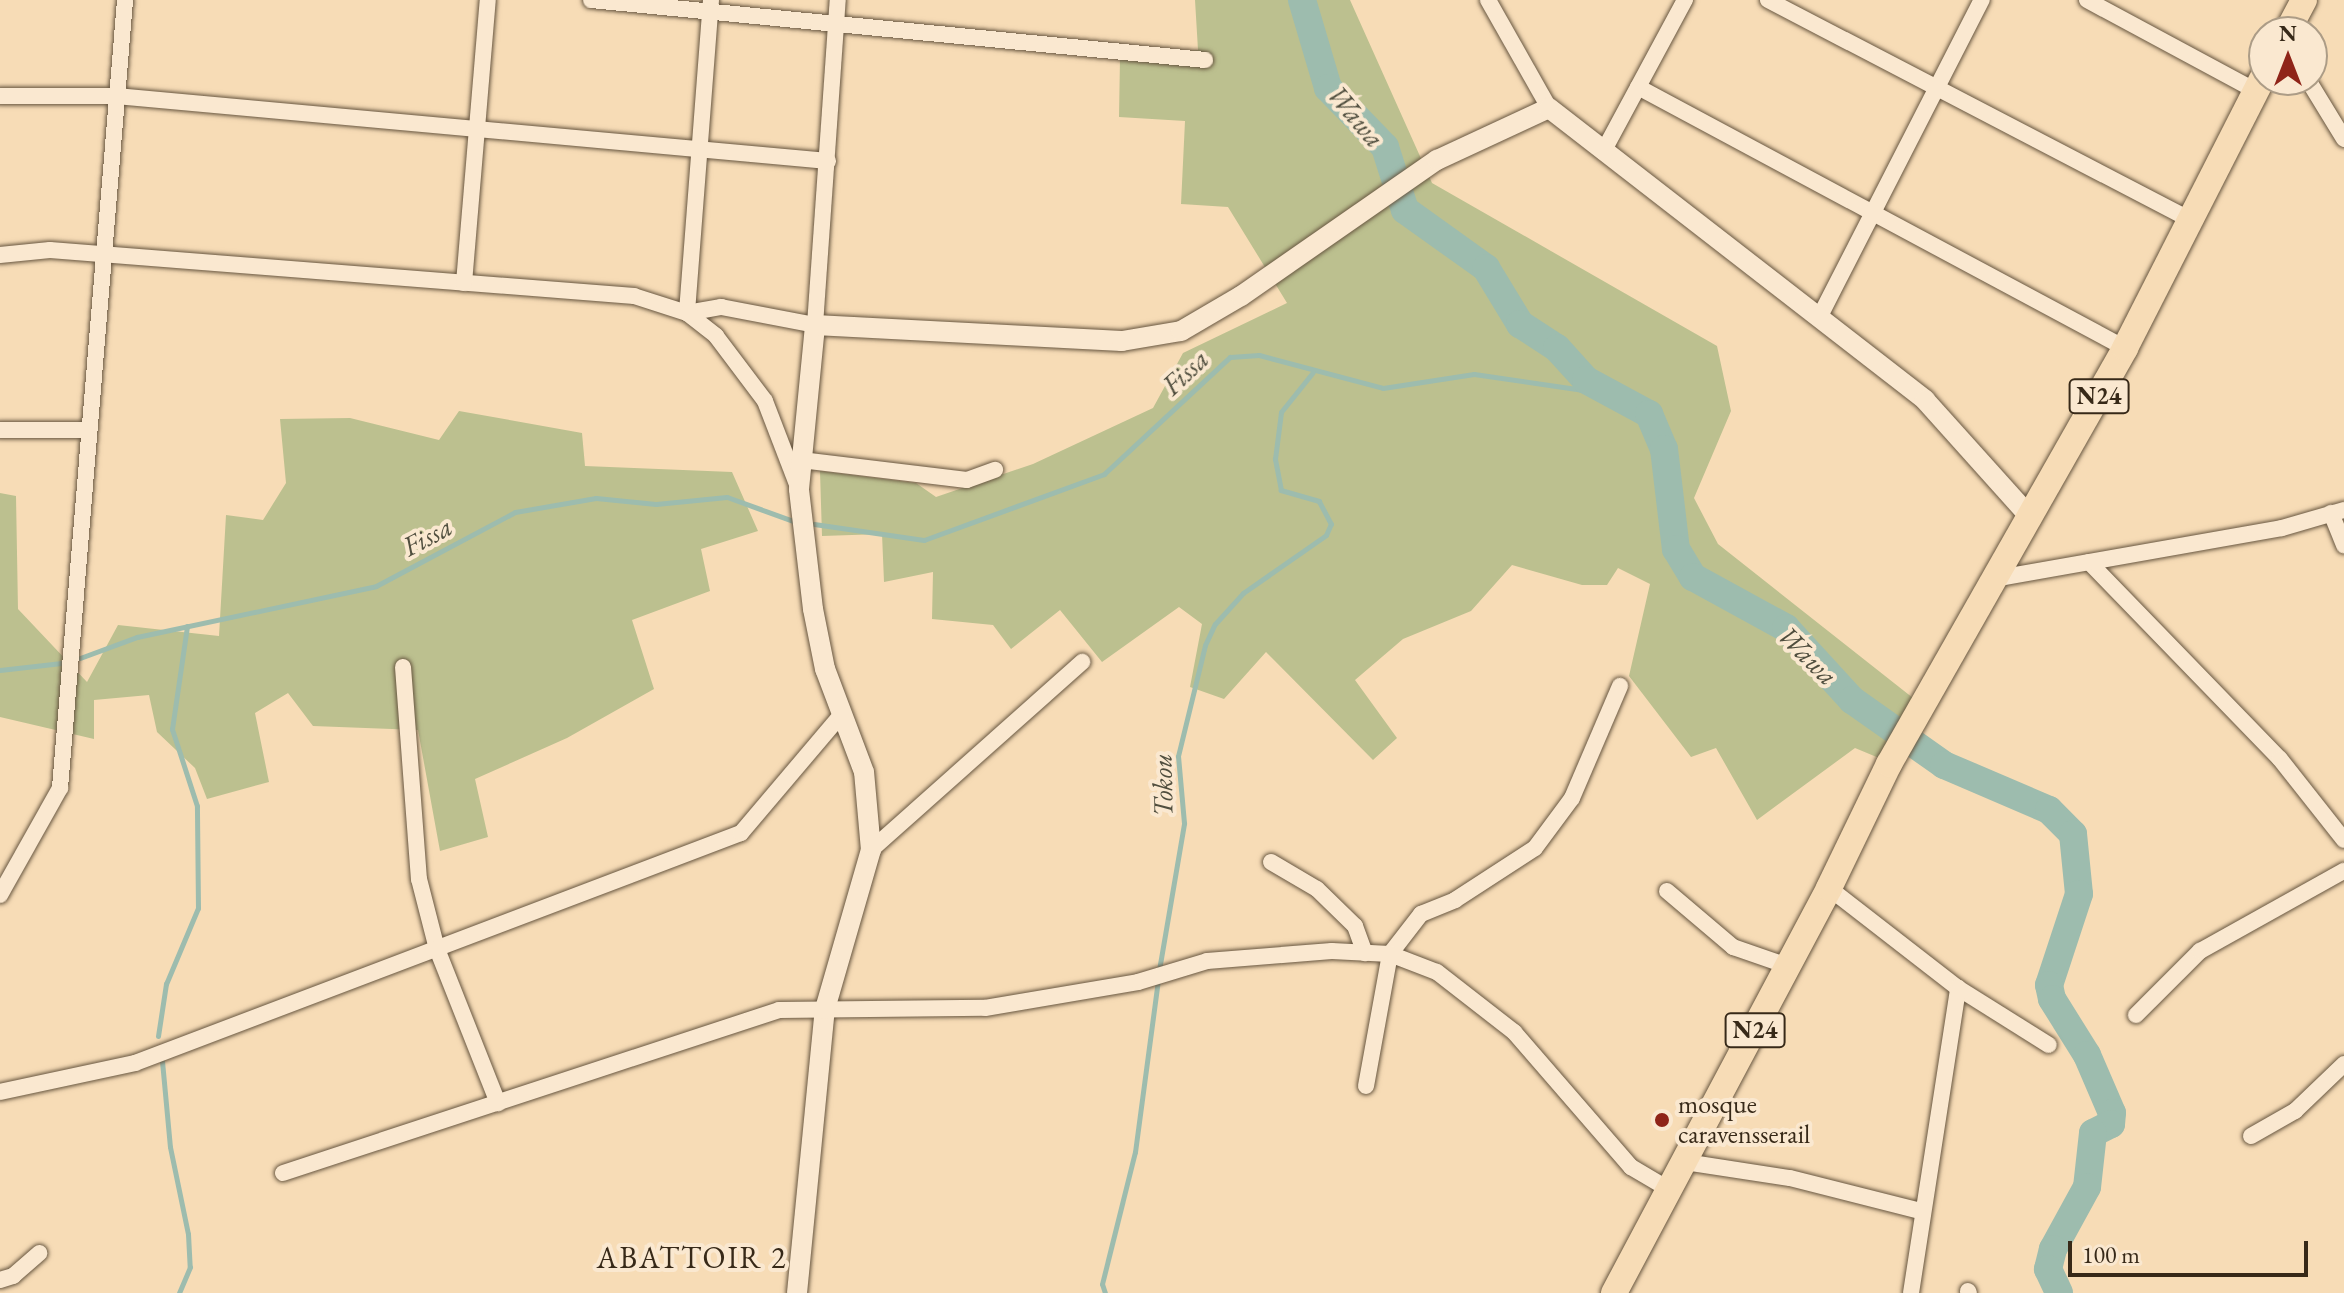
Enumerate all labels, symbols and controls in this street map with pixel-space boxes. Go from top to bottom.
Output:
north arrow [2248,16,2328,96]
text: N [2279,19,2297,48]
water label: Wawa [1320,78,1392,154]
water label: Fissa [1155,342,1215,402]
road number: N24 [2067,376,2131,416]
water label: Fissa [396,509,458,563]
water label: Wawa [1771,618,1845,692]
water label: Tokou [1145,753,1179,817]
road number: N24 [1723,1010,1787,1050]
place label: mosque caravensserail [1678,1089,1810,1150]
marker: mosque caravensserail [1653,1111,1671,1129]
scale bar [2072,1225,2312,1275]
text: 100 m [2082,1239,2140,1270]
district label: ABATTOIR 2 [597,1240,787,1276]

